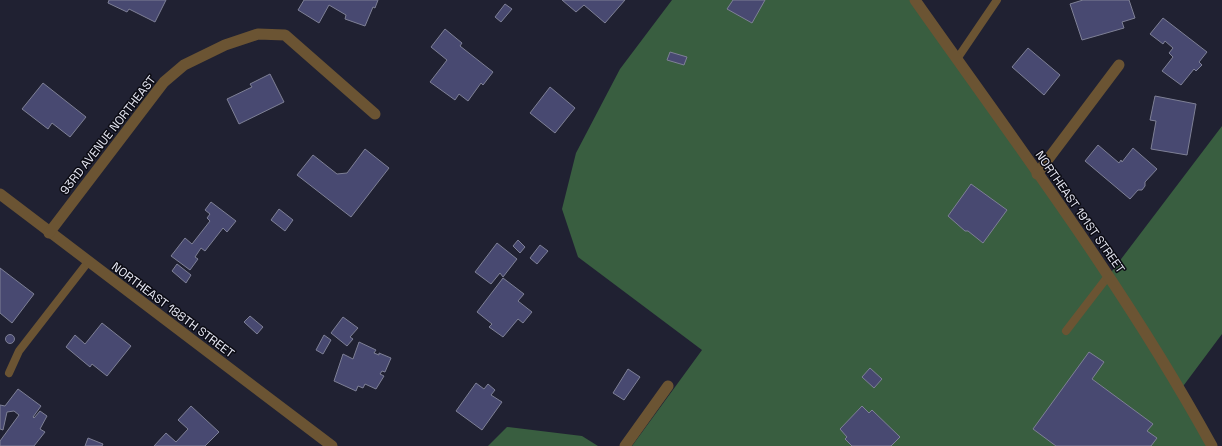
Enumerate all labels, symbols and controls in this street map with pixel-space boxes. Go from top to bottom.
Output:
street label: 93RD AVENUE NORTHEAST [57,72,159,198]
street label: NORTHEAST 191ST STREET [1032,148,1128,276]
street label: NORTHEAST 188TH STREET [108,259,238,361]

